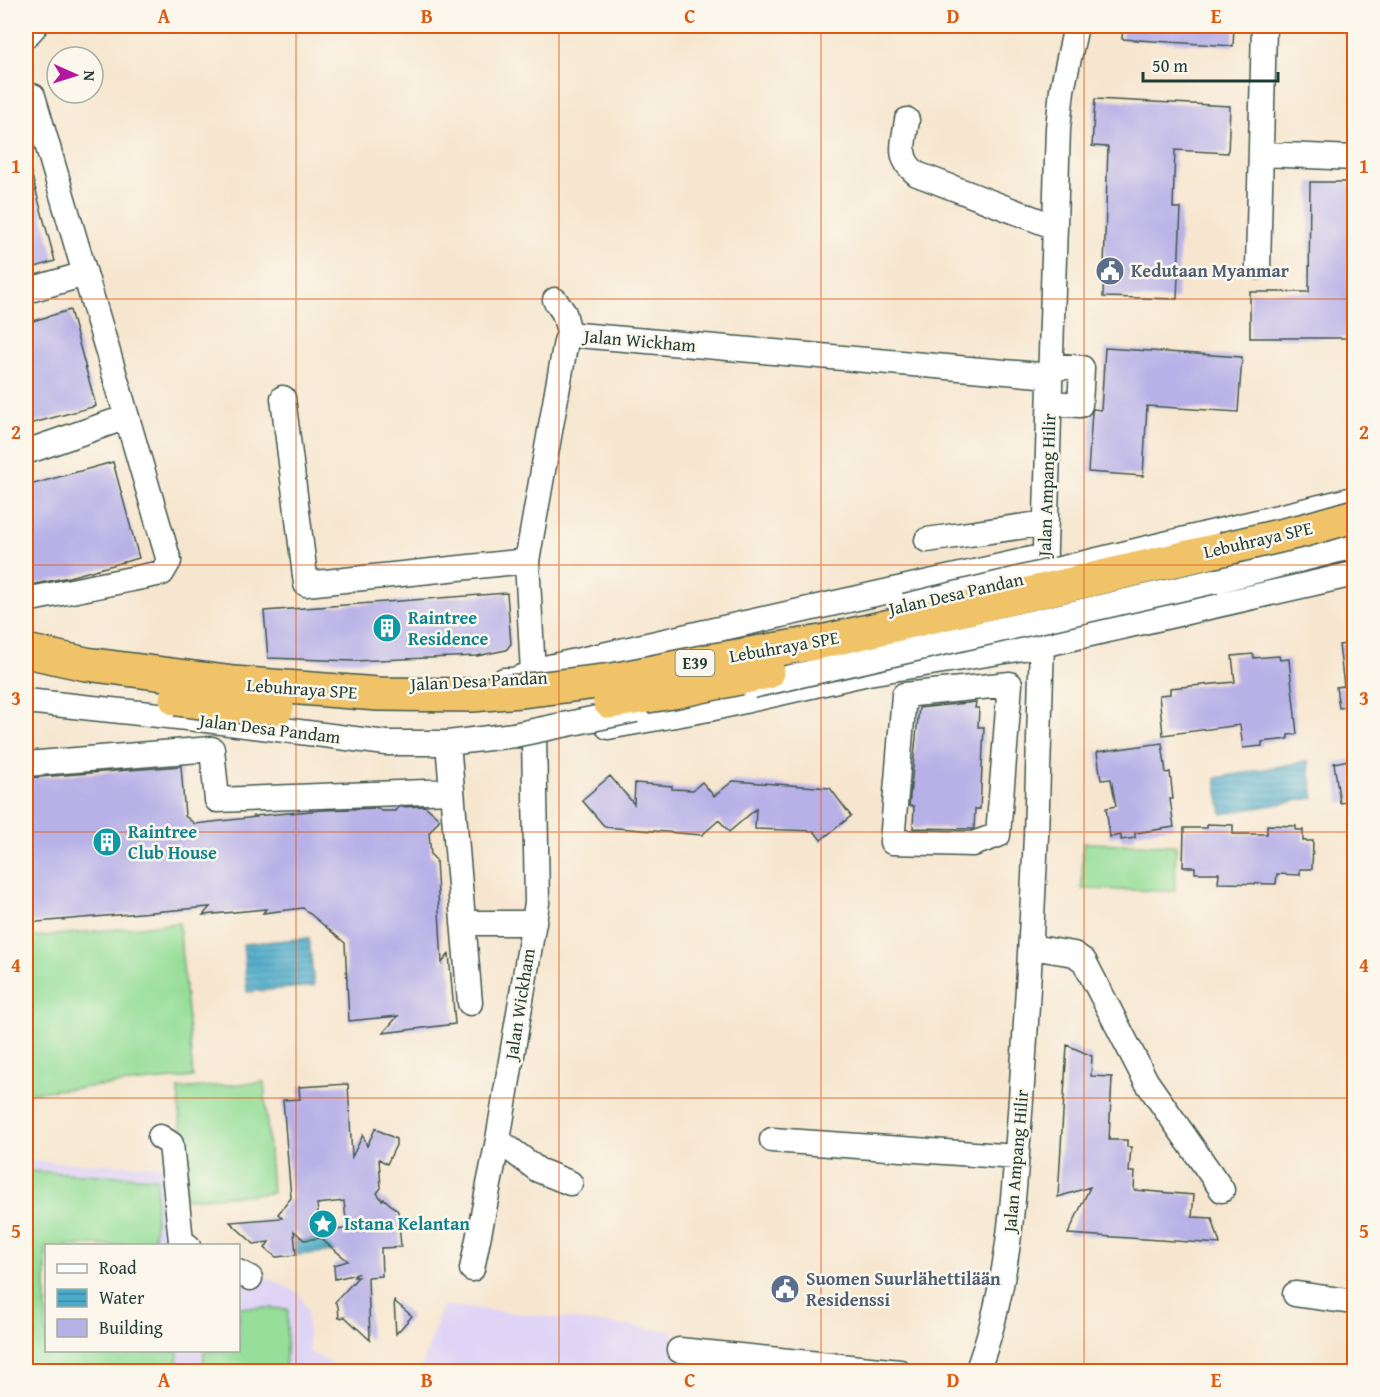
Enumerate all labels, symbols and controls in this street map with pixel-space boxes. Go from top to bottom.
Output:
text: A [158,1,171,30]
text: B [421,1,433,30]
text: C [684,1,696,30]
text: D [946,1,960,30]
text: E [1211,1,1222,30]
north arrow [45,45,105,105]
scale bar [1143,45,1278,83]
text: 50 m [1152,52,1188,79]
text: N [78,70,102,82]
text: 1 [11,151,21,180]
text: 1 [1359,151,1369,180]
public building icon: Kedutaan Myanmar [1094,255,1126,287]
place label: Kedutaan Myanmar [1131,257,1290,284]
street label: Jalan Wickham [581,322,697,359]
street label: Jalan Ampang Hilir [1030,412,1063,559]
text: 2 [11,417,21,446]
text: 2 [1359,417,1369,446]
street label: Lebuhraya SPE [1201,514,1315,565]
street label: Jalan Desa Pandan [884,565,1026,623]
place label: Raintree Residence [408,604,488,652]
building icon: Raintree Residence [371,612,403,644]
street label: Lebuhraya SPE [727,624,841,669]
road number: E39 [676,650,714,676]
street label: Jalan Desa Pandan [408,663,548,698]
street label: Lebuhraya SPE [246,671,358,706]
text: 3 [11,683,21,712]
text: 3 [1359,683,1369,712]
street label: Jalan Desa Pandam [196,706,342,751]
place label: Raintree Club House [128,818,217,866]
building icon: Raintree Club House [91,826,123,858]
street label: Jalan Wickham [497,946,542,1063]
text: 4 [11,950,21,979]
text: 4 [1359,950,1369,979]
street label: Jalan Ampang Hilir [996,1088,1035,1235]
place icon: Istana Kelantan [307,1208,339,1240]
place label: Istana Kelantan [344,1210,470,1237]
text: 5 [11,1216,21,1245]
text: 5 [1359,1216,1369,1245]
legend [45,1244,240,1352]
text: Road [99,1254,137,1281]
place label: Suomen Suurlähettilään Residenssi [806,1265,1001,1313]
public building icon: Suomen Suurlähettilään Residenssi [769,1273,801,1305]
text: Water [99,1284,145,1311]
text: Building [99,1314,163,1341]
text: A [158,1365,171,1394]
text: B [421,1365,433,1394]
text: C [684,1365,696,1394]
text: D [946,1365,960,1394]
text: E [1211,1365,1222,1394]

